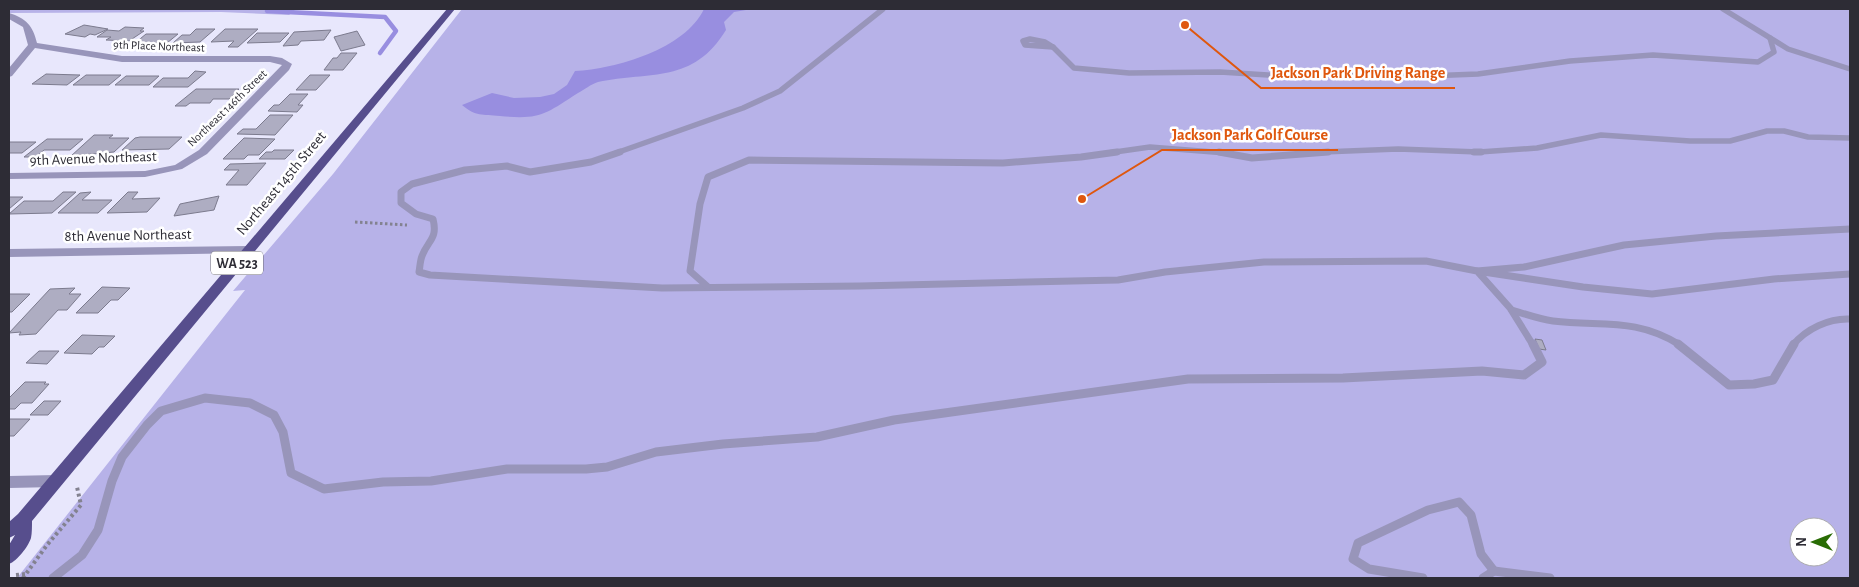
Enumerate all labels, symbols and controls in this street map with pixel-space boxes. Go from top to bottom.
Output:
street label: 9th Place Northeast [113,38,205,54]
callout: Jackson Park Driving Range [1261,57,1455,88]
text: Jackson Park Driving Range [1271,65,1446,81]
street label: Northeast 146th Street [185,67,269,149]
callout: Jackson Park Golf Course [1162,119,1338,150]
text: Jackson Park Golf Course [1172,127,1328,143]
street label: Northeast 145th Street [234,128,329,238]
street label: 9th Avenue Northeast [29,149,157,168]
street label: 8th Avenue Northeast [64,227,192,244]
road number: WA 523 [211,252,263,274]
north arrow [1789,517,1839,567]
text: N [1795,537,1809,547]

